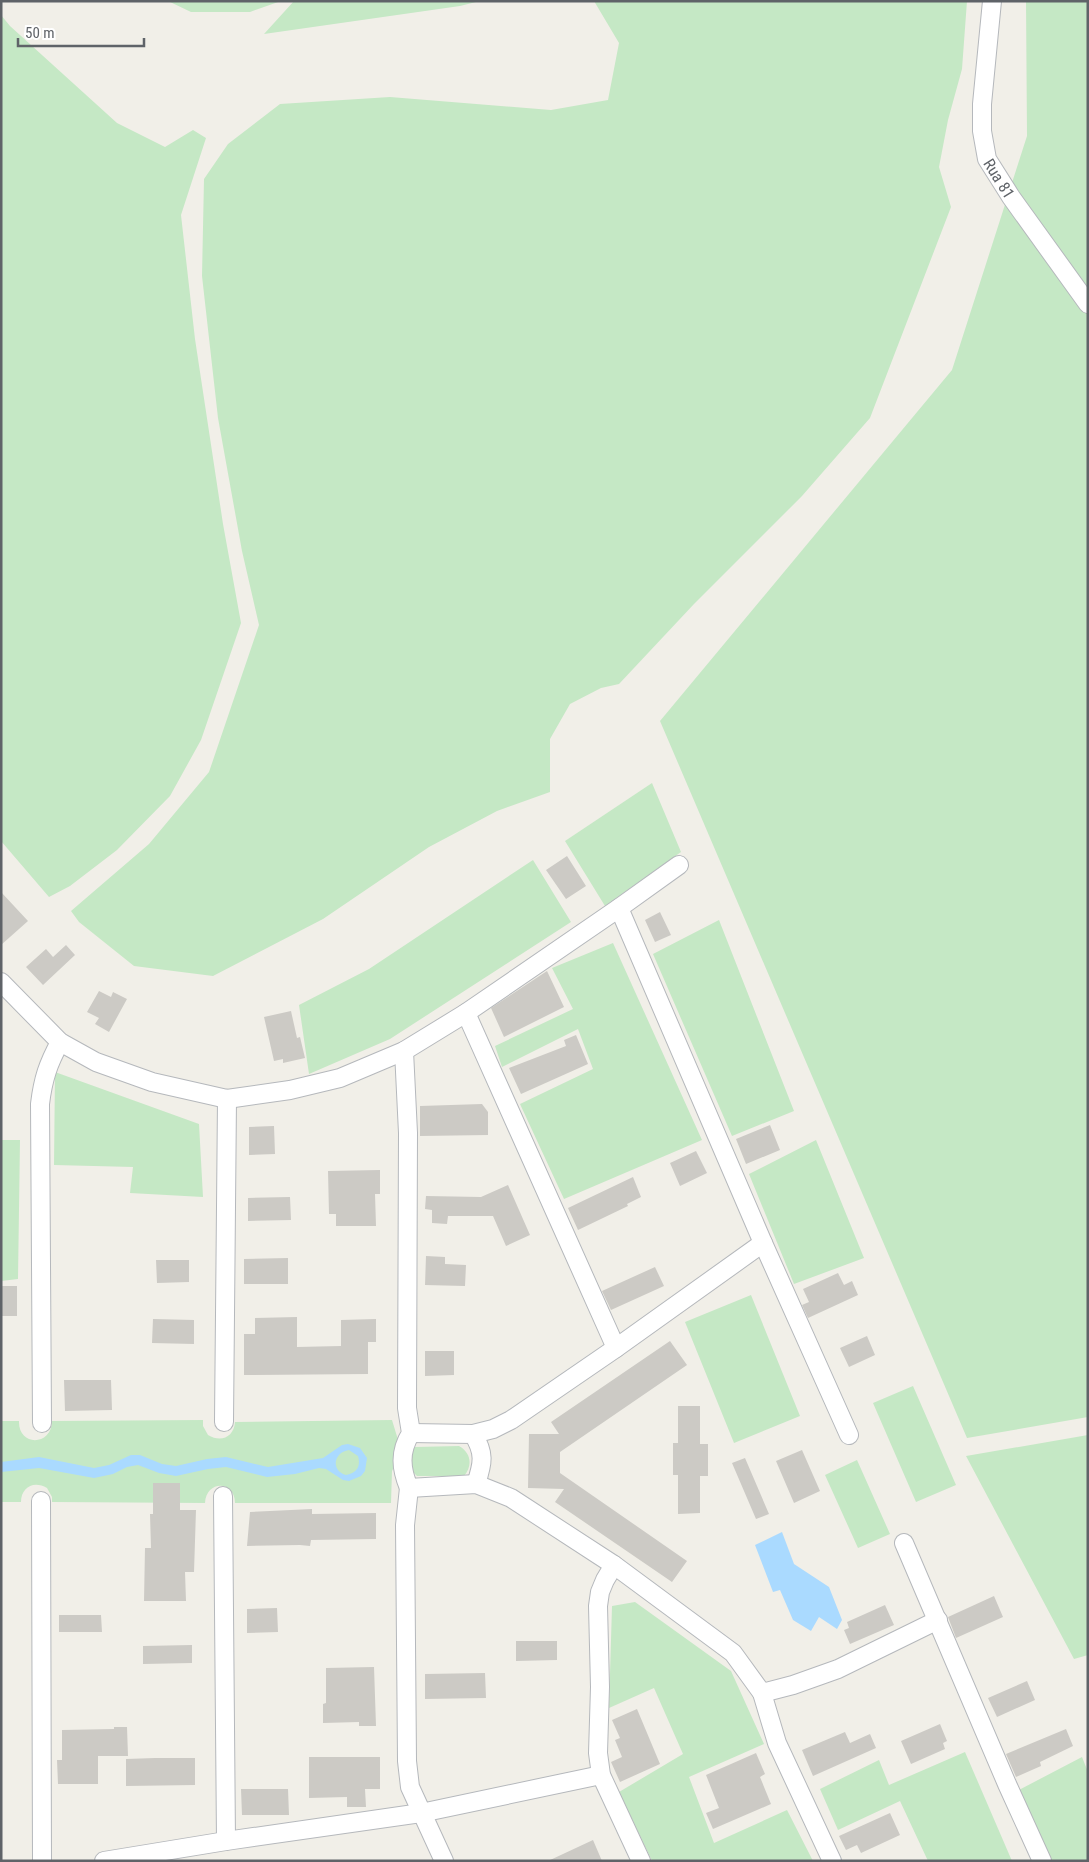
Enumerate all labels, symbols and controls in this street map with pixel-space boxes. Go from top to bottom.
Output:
scale bar [18,15,144,47]
text: 50 m [25,24,55,42]
street label: Rua 81 [980,155,1019,202]

